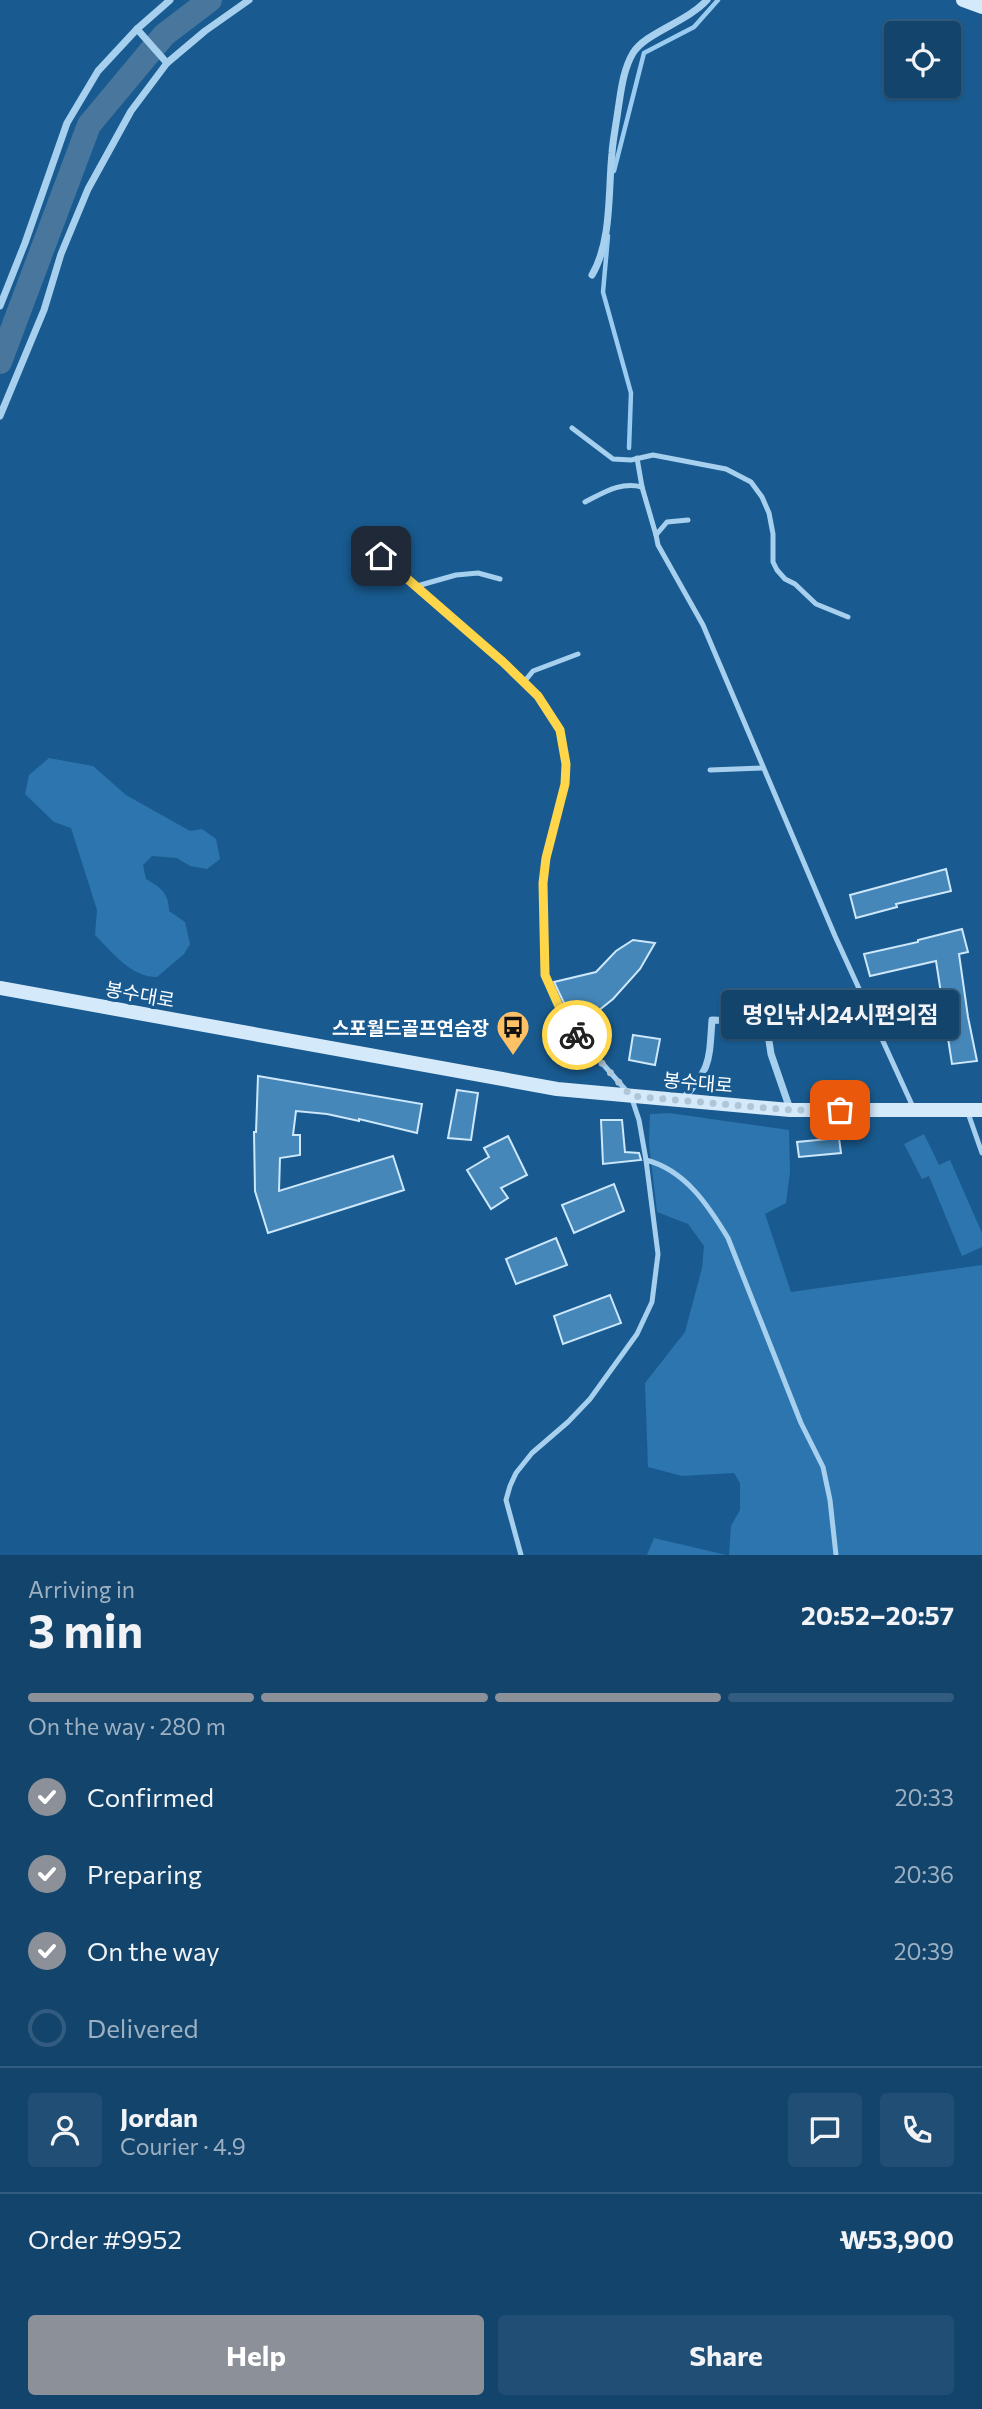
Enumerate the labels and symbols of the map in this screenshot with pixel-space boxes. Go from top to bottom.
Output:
pin [351,526,411,586]
street label: 봉수대로 [104,977,176,1011]
callout: 명인낚시24시편의점 [721,991,959,1040]
courier [542,1000,612,1070]
bus stop icon: 스포월드골프연습장 [494,1008,532,1057]
place label: 스포월드골프연습장 [332,1016,489,1039]
street label: 봉수대로 [662,1067,734,1097]
pin [810,1080,870,1140]

